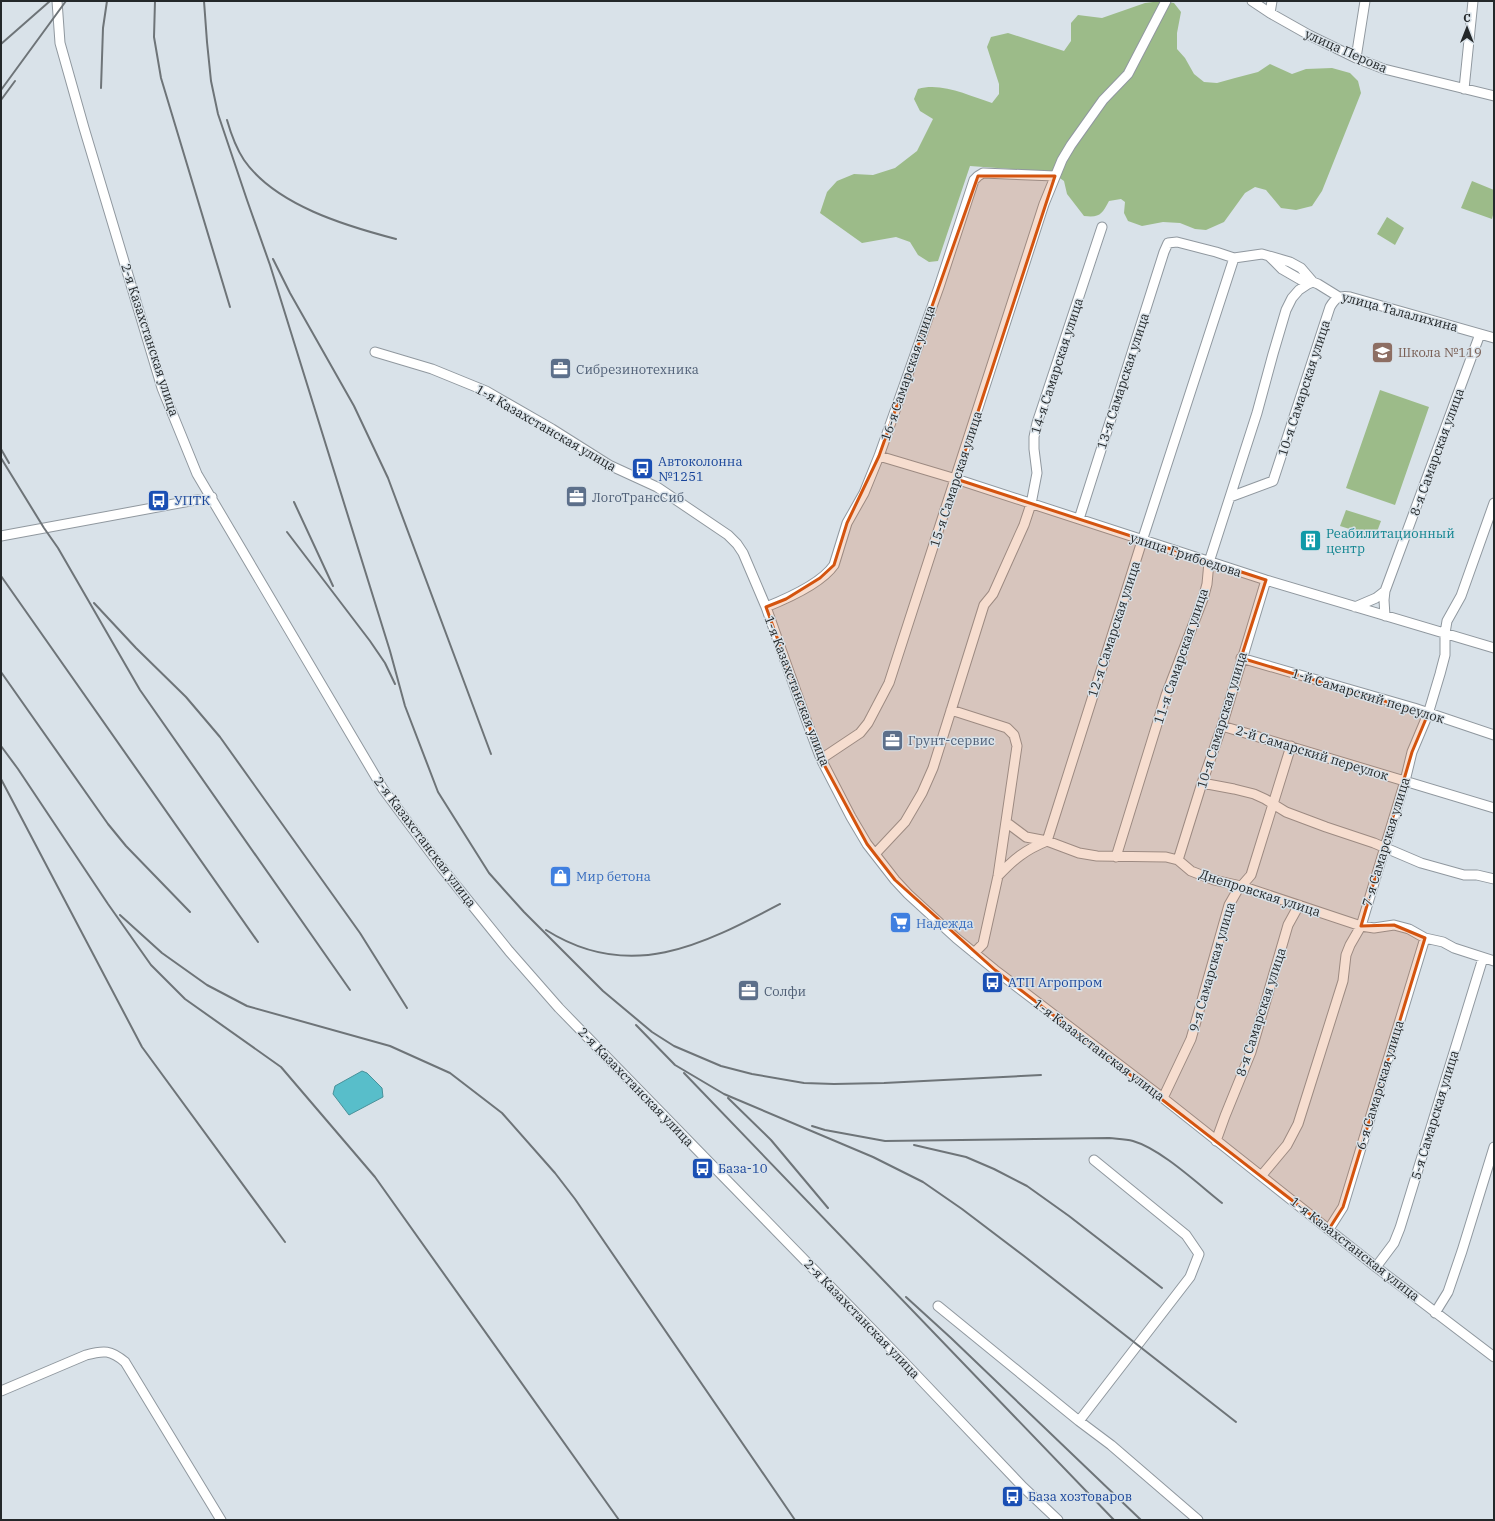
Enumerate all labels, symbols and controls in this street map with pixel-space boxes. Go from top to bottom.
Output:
north arrow [1447,8,1487,48]
text: С [1463,11,1471,25]
street label: улица Перова [1302,25,1390,77]
street label: 2-я Казахстанская улица [117,261,183,419]
street label: улица Талалихина [1340,288,1460,336]
street label: 14-я Самарская улица [1027,296,1087,436]
street label: 16-я Самарская улица [877,303,939,443]
street label: 13-я Самарская улица [1093,311,1153,451]
street label: 10-я Самарская улица [1274,318,1334,458]
school or university icon: Школа №119 [1370,339,1396,365]
place label: Школа №119 [1398,344,1482,361]
office icon: Сибрезинотехника [548,356,574,382]
place label: Сибрезинотехника [576,361,699,378]
street label: 1-я Казахстанская улица [473,381,619,475]
street label: 8-я Самарская улица [1406,386,1468,518]
street label: 15-я Самарская улица [926,409,986,549]
place label: Автоколонна №1251 [658,453,742,485]
bus stop icon: Автоколонна №1251 [629,455,655,481]
office icon: ЛогоТрансСиб [563,484,589,510]
bus stop icon: УПТК [146,487,172,513]
place label: ЛогоТрансСиб [592,489,684,506]
place label: УПТК [174,492,210,509]
place label: Реабилитационный центр [1326,525,1455,557]
building icon: Реабилитационный центр [1298,527,1324,553]
street label: улица Грибоедова [1128,529,1244,581]
street label: 12-я Самарская улица [1084,559,1144,699]
street label: 11-я Самарская улица [1150,586,1212,726]
street label: 1-я Казахстанская улица [760,613,834,769]
street label: 10-я Самарская улица [1193,650,1251,790]
street label: 1-й Самарский переулок [1289,665,1447,728]
street label: 2-й Самарский переулок [1233,722,1391,785]
office icon: Грунт-сервис [879,727,905,753]
place label: Грунт-сервис [908,732,995,749]
street label: 2-я Казахстанская улица [370,773,480,911]
street label: 7-я Самарская улица [1358,775,1414,909]
shop icon: Мир бетона [548,863,574,889]
street label: Днепровская улица [1197,865,1323,921]
place label: Мир бетона [576,868,651,885]
street label: 9-я Самарская улица [1185,900,1239,1034]
supermarket icon: Надежда [887,910,913,936]
place label: Надежда [916,915,974,932]
street label: 8-я Самарская улица [1232,945,1290,1079]
bus stop icon: АТП Агропром [979,969,1005,995]
place label: АТП Агропром [1008,974,1103,991]
office icon: Солфи [736,978,762,1004]
place label: Солфи [764,983,806,1000]
street label: 1-я Казахстанская улица [1030,995,1168,1105]
street label: 6-я Самарская улица [1352,1018,1408,1152]
street label: 2-я Казахстанская улица [574,1024,698,1150]
street label: 5-я Самарская улица [1407,1048,1463,1182]
bus stop icon: База-10 [690,1155,716,1181]
place label: База-10 [718,1160,768,1177]
street label: 1-я Казахстанская улица [1287,1193,1423,1305]
street label: 2-я Казахстанская улица [800,1256,924,1382]
bus stop icon: База хозтоваров [999,1483,1025,1509]
place label: База хозтоваров [1028,1488,1132,1505]

